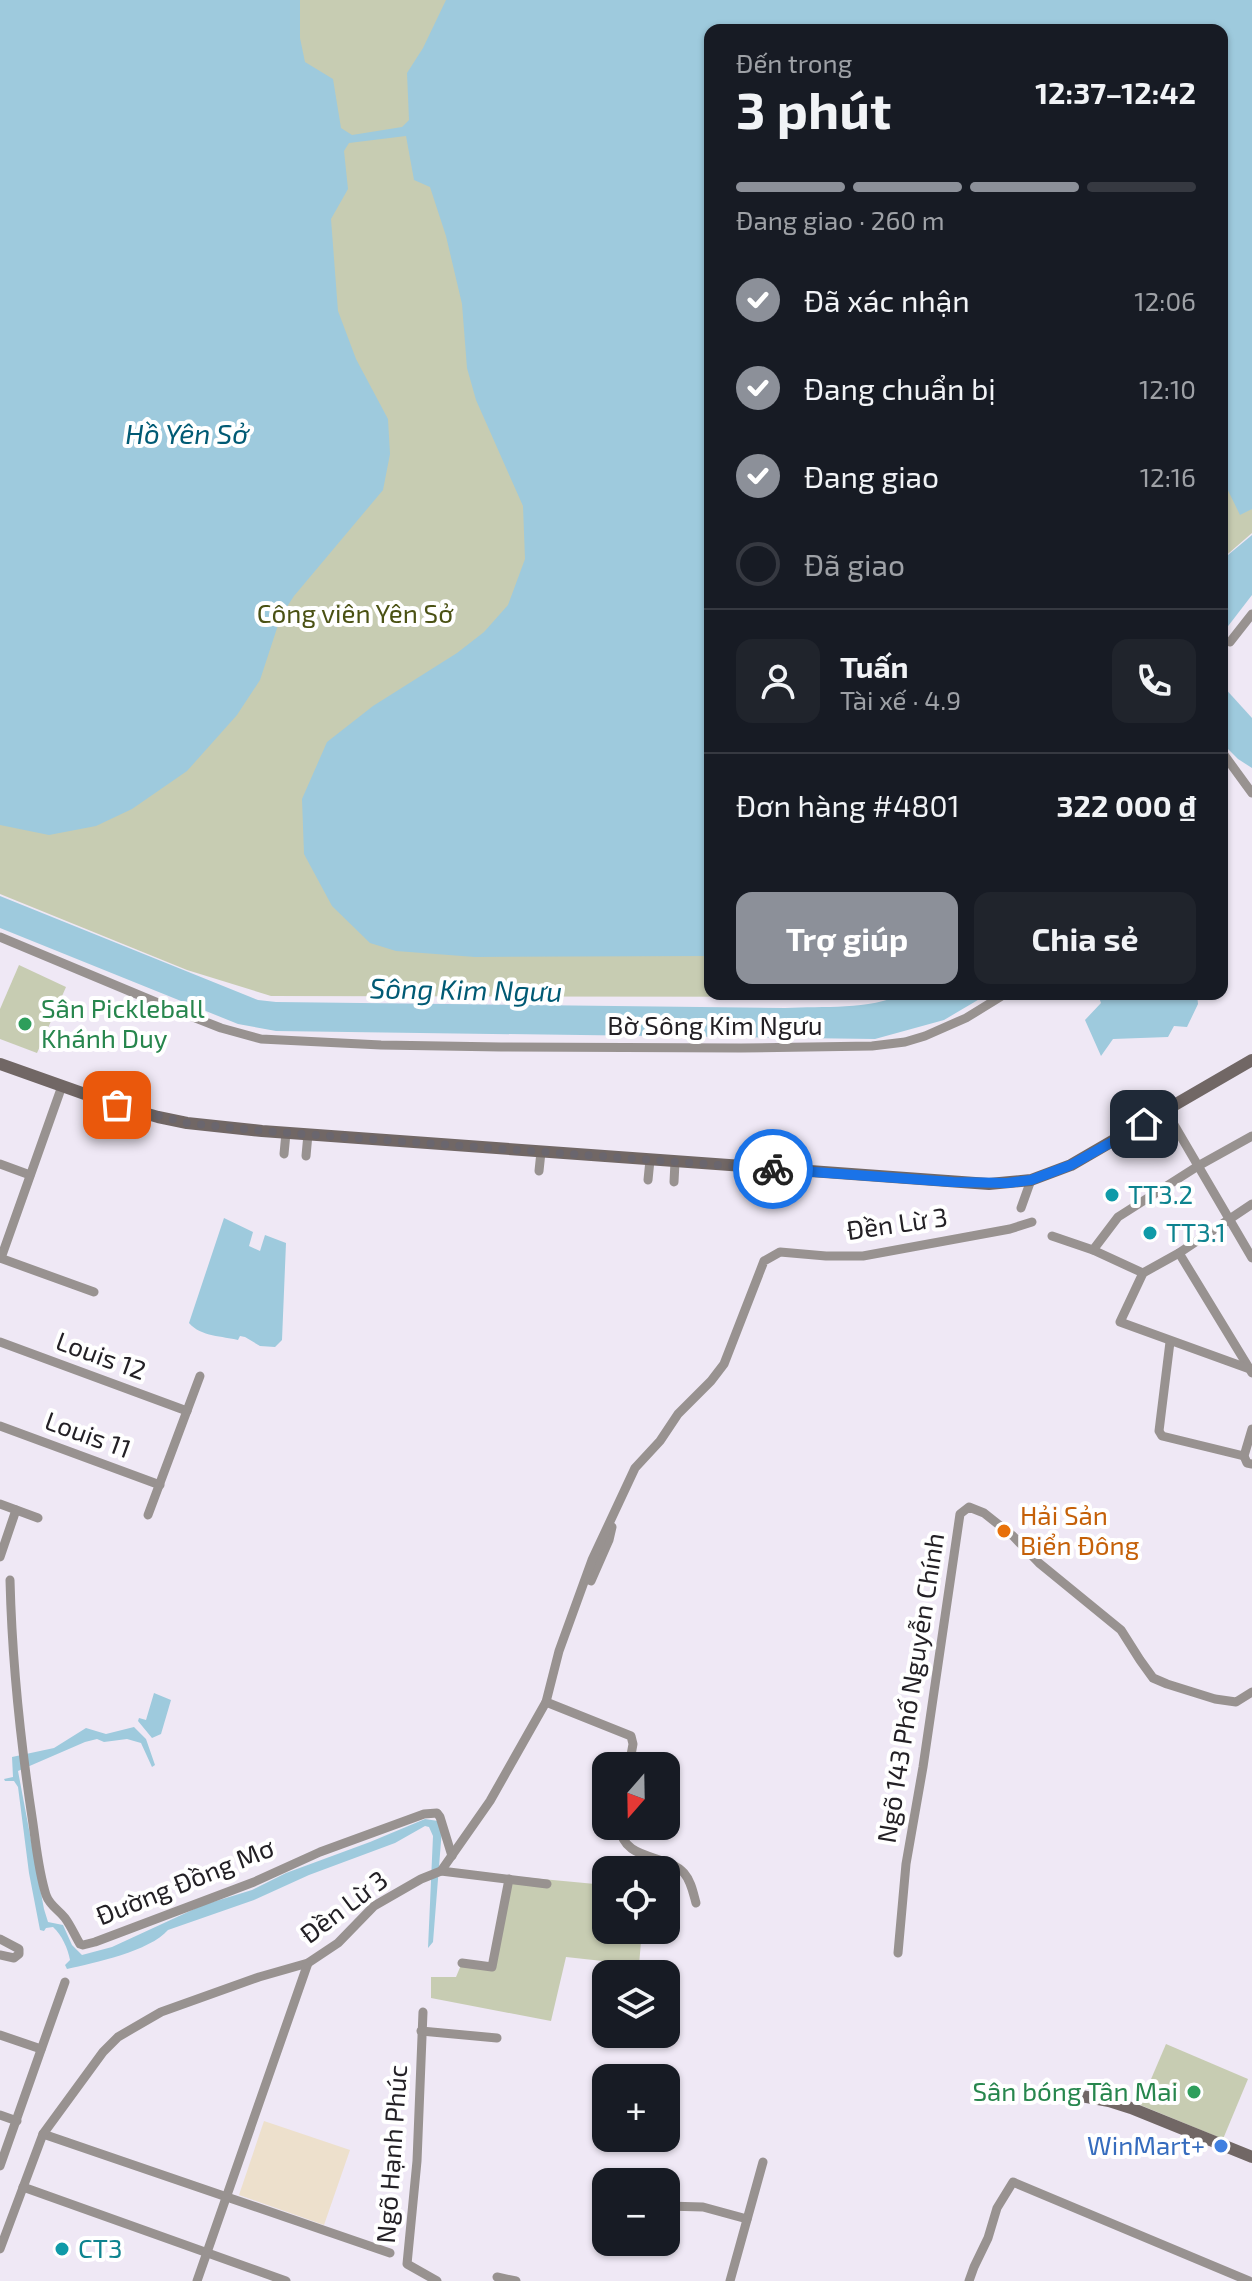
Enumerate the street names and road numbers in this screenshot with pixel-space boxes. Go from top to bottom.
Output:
street label: Bờ Sông Kim Ngưu [607,1009,823,1040]
street label: Đền Lừ 3 [844,1200,949,1245]
street label: Louis 12 [52,1324,151,1385]
street label: Louis 11 [41,1404,136,1463]
street label: Ngõ 143 Phố Nguyễn Chính [870,1530,949,1845]
street label: Đường Đồng Mơ [91,1831,279,1930]
street label: Đền Lừ 3 [293,1863,393,1949]
street label: Ngõ Hạnh Phúc [369,2064,412,2244]

